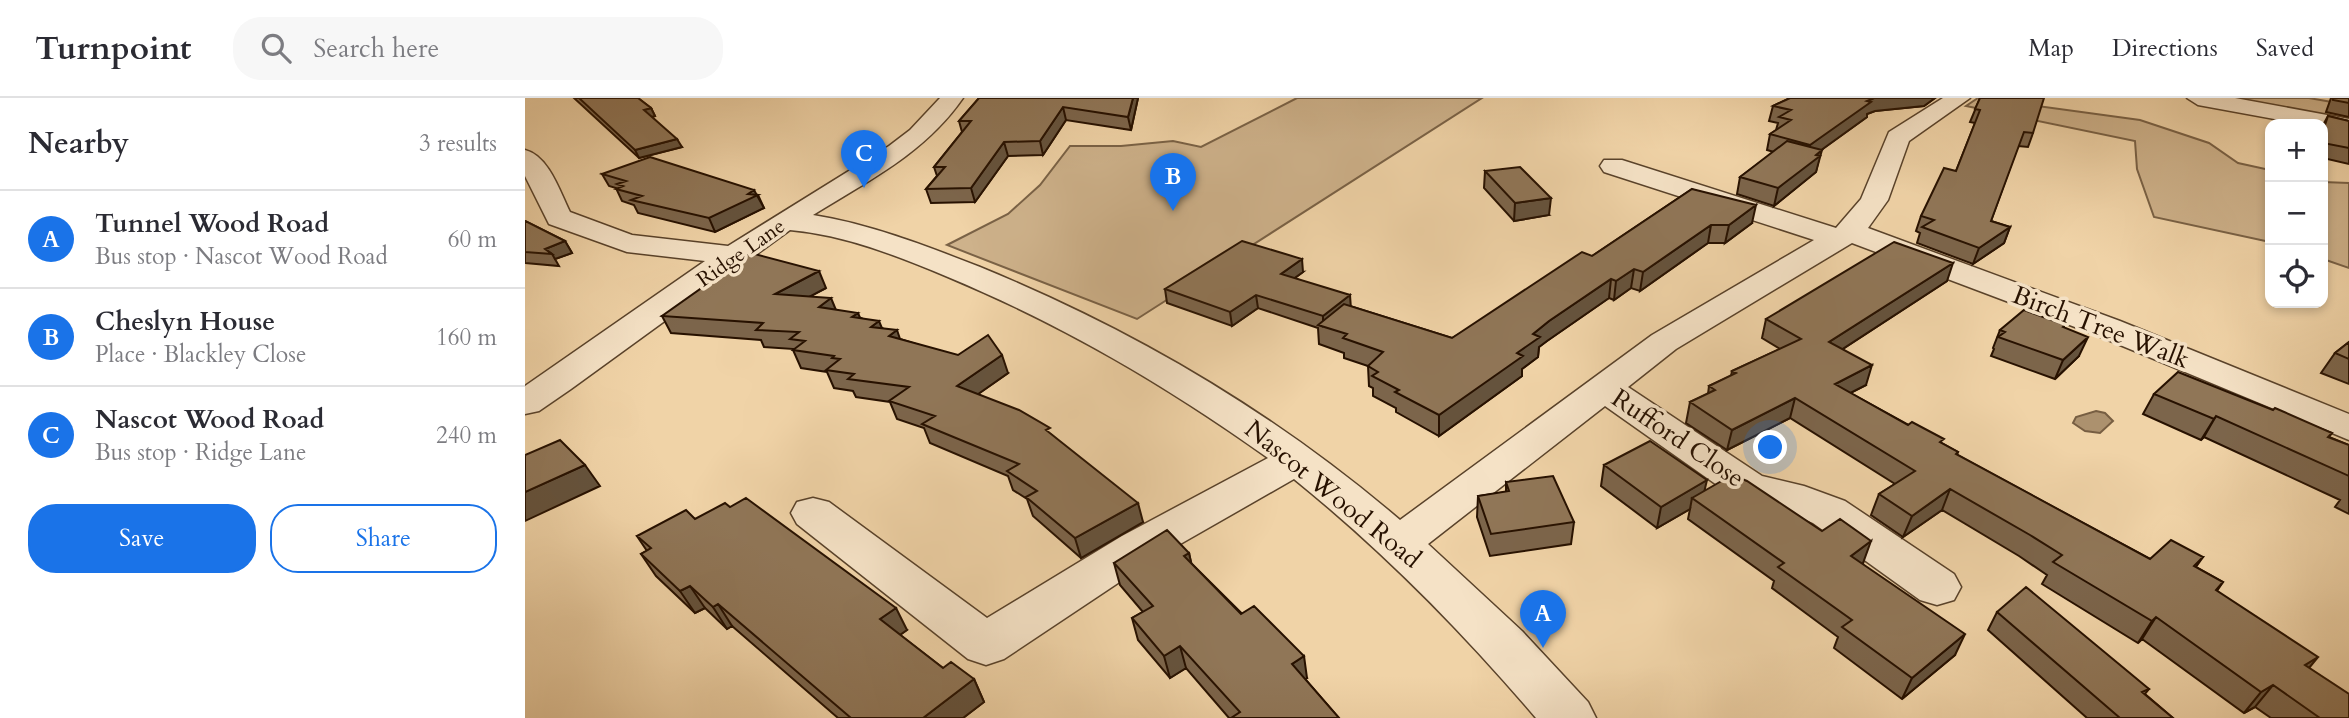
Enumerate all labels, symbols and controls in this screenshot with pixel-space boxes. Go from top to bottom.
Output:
search box [233,17,723,80]
text: Turnpoint [35,26,191,71]
icon: search [257,29,295,67]
text: Search here [313,31,439,66]
text: Map [2028,32,2074,65]
text: Directions [2112,32,2218,65]
text: Saved [2256,32,2314,65]
map controls [2265,119,2328,308]
button: + [2265,119,2328,182]
text: Nearby [28,123,129,164]
text: 3 results [419,128,497,159]
pin: C [841,130,887,188]
pin: B [1150,153,1196,211]
button: − [2265,182,2328,245]
text: Tunnel Wood Road [95,206,329,241]
street label: Ridge Lane [691,212,791,294]
text: A [42,224,60,255]
text: 60 m [448,224,497,255]
text: Bus stop · Nascot Wood Road [95,241,388,272]
button: locate [2265,245,2328,308]
street label: Birch Tree Walk [2007,277,2195,377]
text: Cheslyn House [95,304,275,339]
text: B [43,322,59,353]
text: 160 m [436,322,497,353]
text: Place · Blackley Close [95,339,306,370]
street label: Rufford Close [1605,381,1751,495]
text: Nascot Wood Road [95,402,324,437]
street label: Nascot Wood Road [1237,412,1429,576]
text: C [42,420,60,451]
text: 240 m [436,420,497,451]
your location [1753,430,1787,464]
text: Bus stop · Ridge Lane [95,437,306,468]
button: Save [28,504,256,573]
button: Share [270,504,497,573]
pin: A [1520,590,1566,648]

